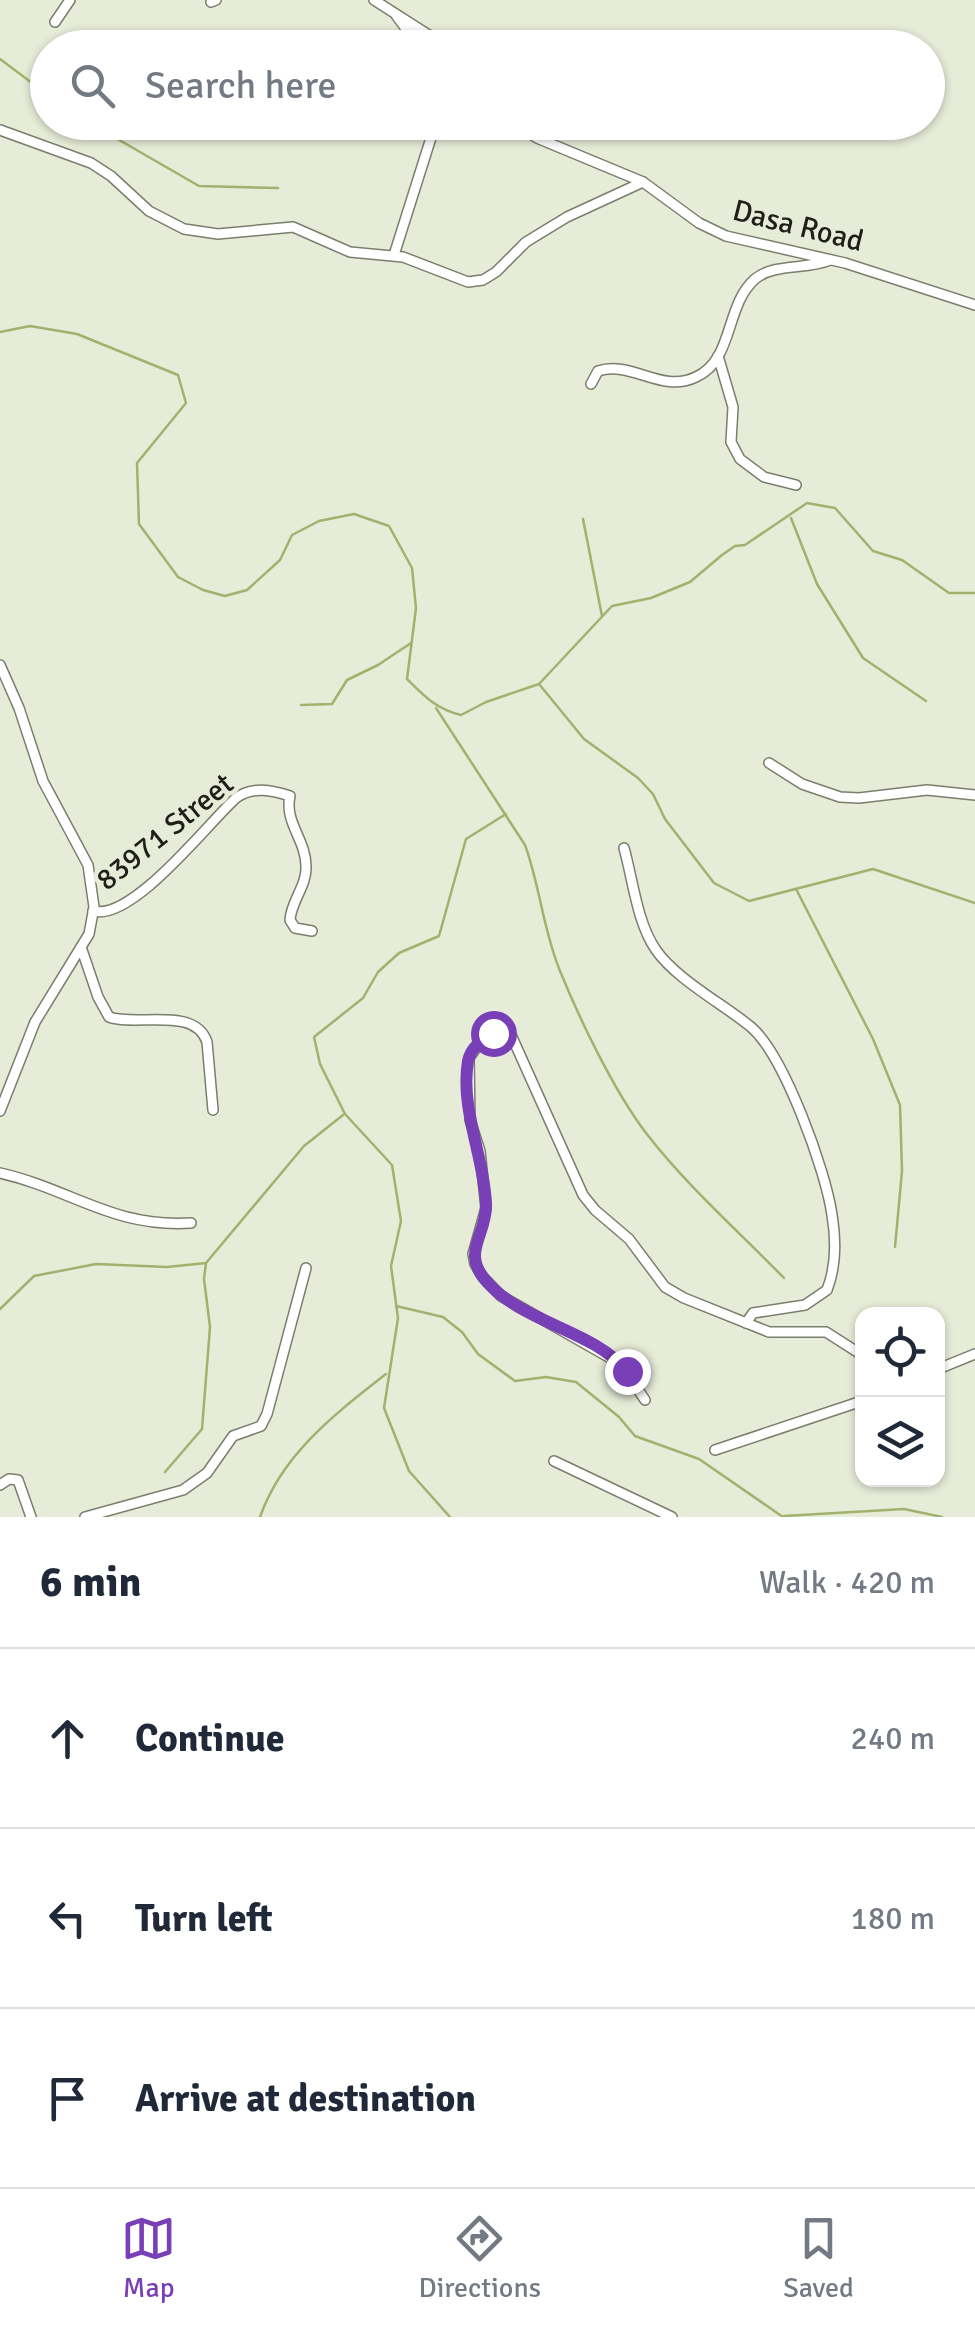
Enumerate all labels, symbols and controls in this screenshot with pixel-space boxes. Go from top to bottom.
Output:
search box [30,30,945,140]
icon: search [65,58,120,113]
text: Search here [145,62,337,109]
street label: Dasa Road [729,192,867,260]
street label: 83971 Street [89,765,241,899]
route start [471,1011,517,1057]
map controls [855,1307,945,1487]
button: locate [855,1307,945,1397]
route end [605,1349,651,1395]
button: layers [855,1397,945,1487]
text: 6 min [40,1557,141,1608]
text: Walk · 420 m [759,1563,935,1602]
icon: ahead [40,1711,95,1766]
text: Continue [135,1715,285,1762]
text: 240 m [851,1719,935,1758]
icon: left [40,1891,95,1946]
text: Turn left [135,1895,273,1942]
text: 180 m [851,1899,935,1938]
icon: arrive [40,2071,95,2126]
text: Arrive at destination [135,2075,476,2122]
tab: Map [121,2211,176,2305]
tab: Directions [419,2211,541,2305]
tab: Saved [783,2211,854,2305]

